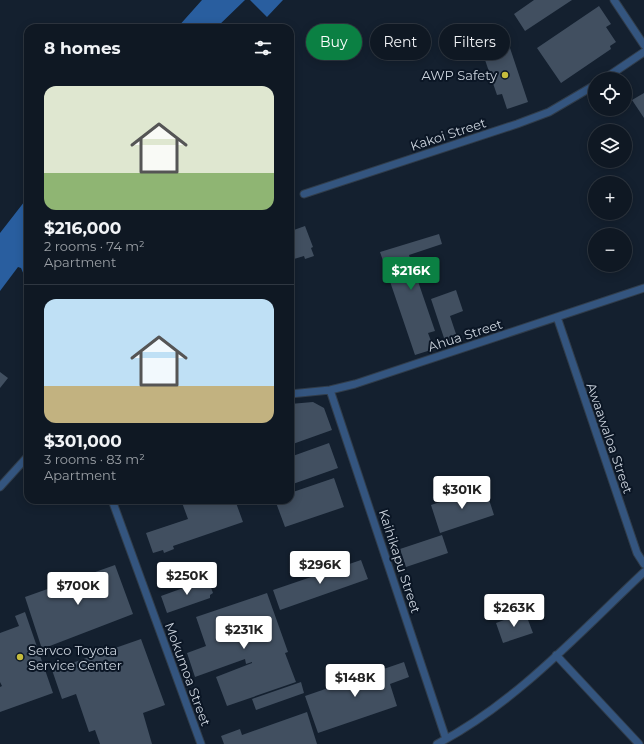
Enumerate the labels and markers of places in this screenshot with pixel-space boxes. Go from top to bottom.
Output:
place label: AWP Safety [421,67,498,83]
marker: AWP Safety [500,70,510,80]
pin: $216K [383,257,439,291]
pin: $301K [434,476,490,510]
pin: $296K [292,551,348,585]
pin: $250K [159,562,215,596]
pin: $700K [50,572,106,606]
pin: $263K [486,594,542,628]
pin: $231K [216,616,272,650]
place label: Servco Toyota Service Center [28,642,122,673]
marker: Servco Toyota Service Center [15,652,25,662]
pin: $148K [327,664,383,698]

